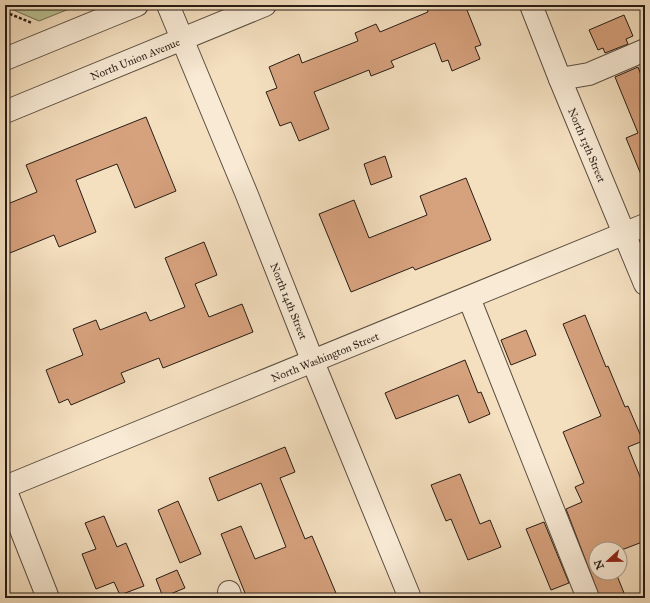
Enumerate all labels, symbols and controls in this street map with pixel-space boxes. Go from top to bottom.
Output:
street label: North Union Avenue [88,35,182,83]
street label: North 13th Street [565,106,608,184]
street label: North 14th Street [267,261,310,341]
street label: North Washington Street [269,330,381,385]
north arrow [588,541,628,581]
text: N [591,557,607,571]

